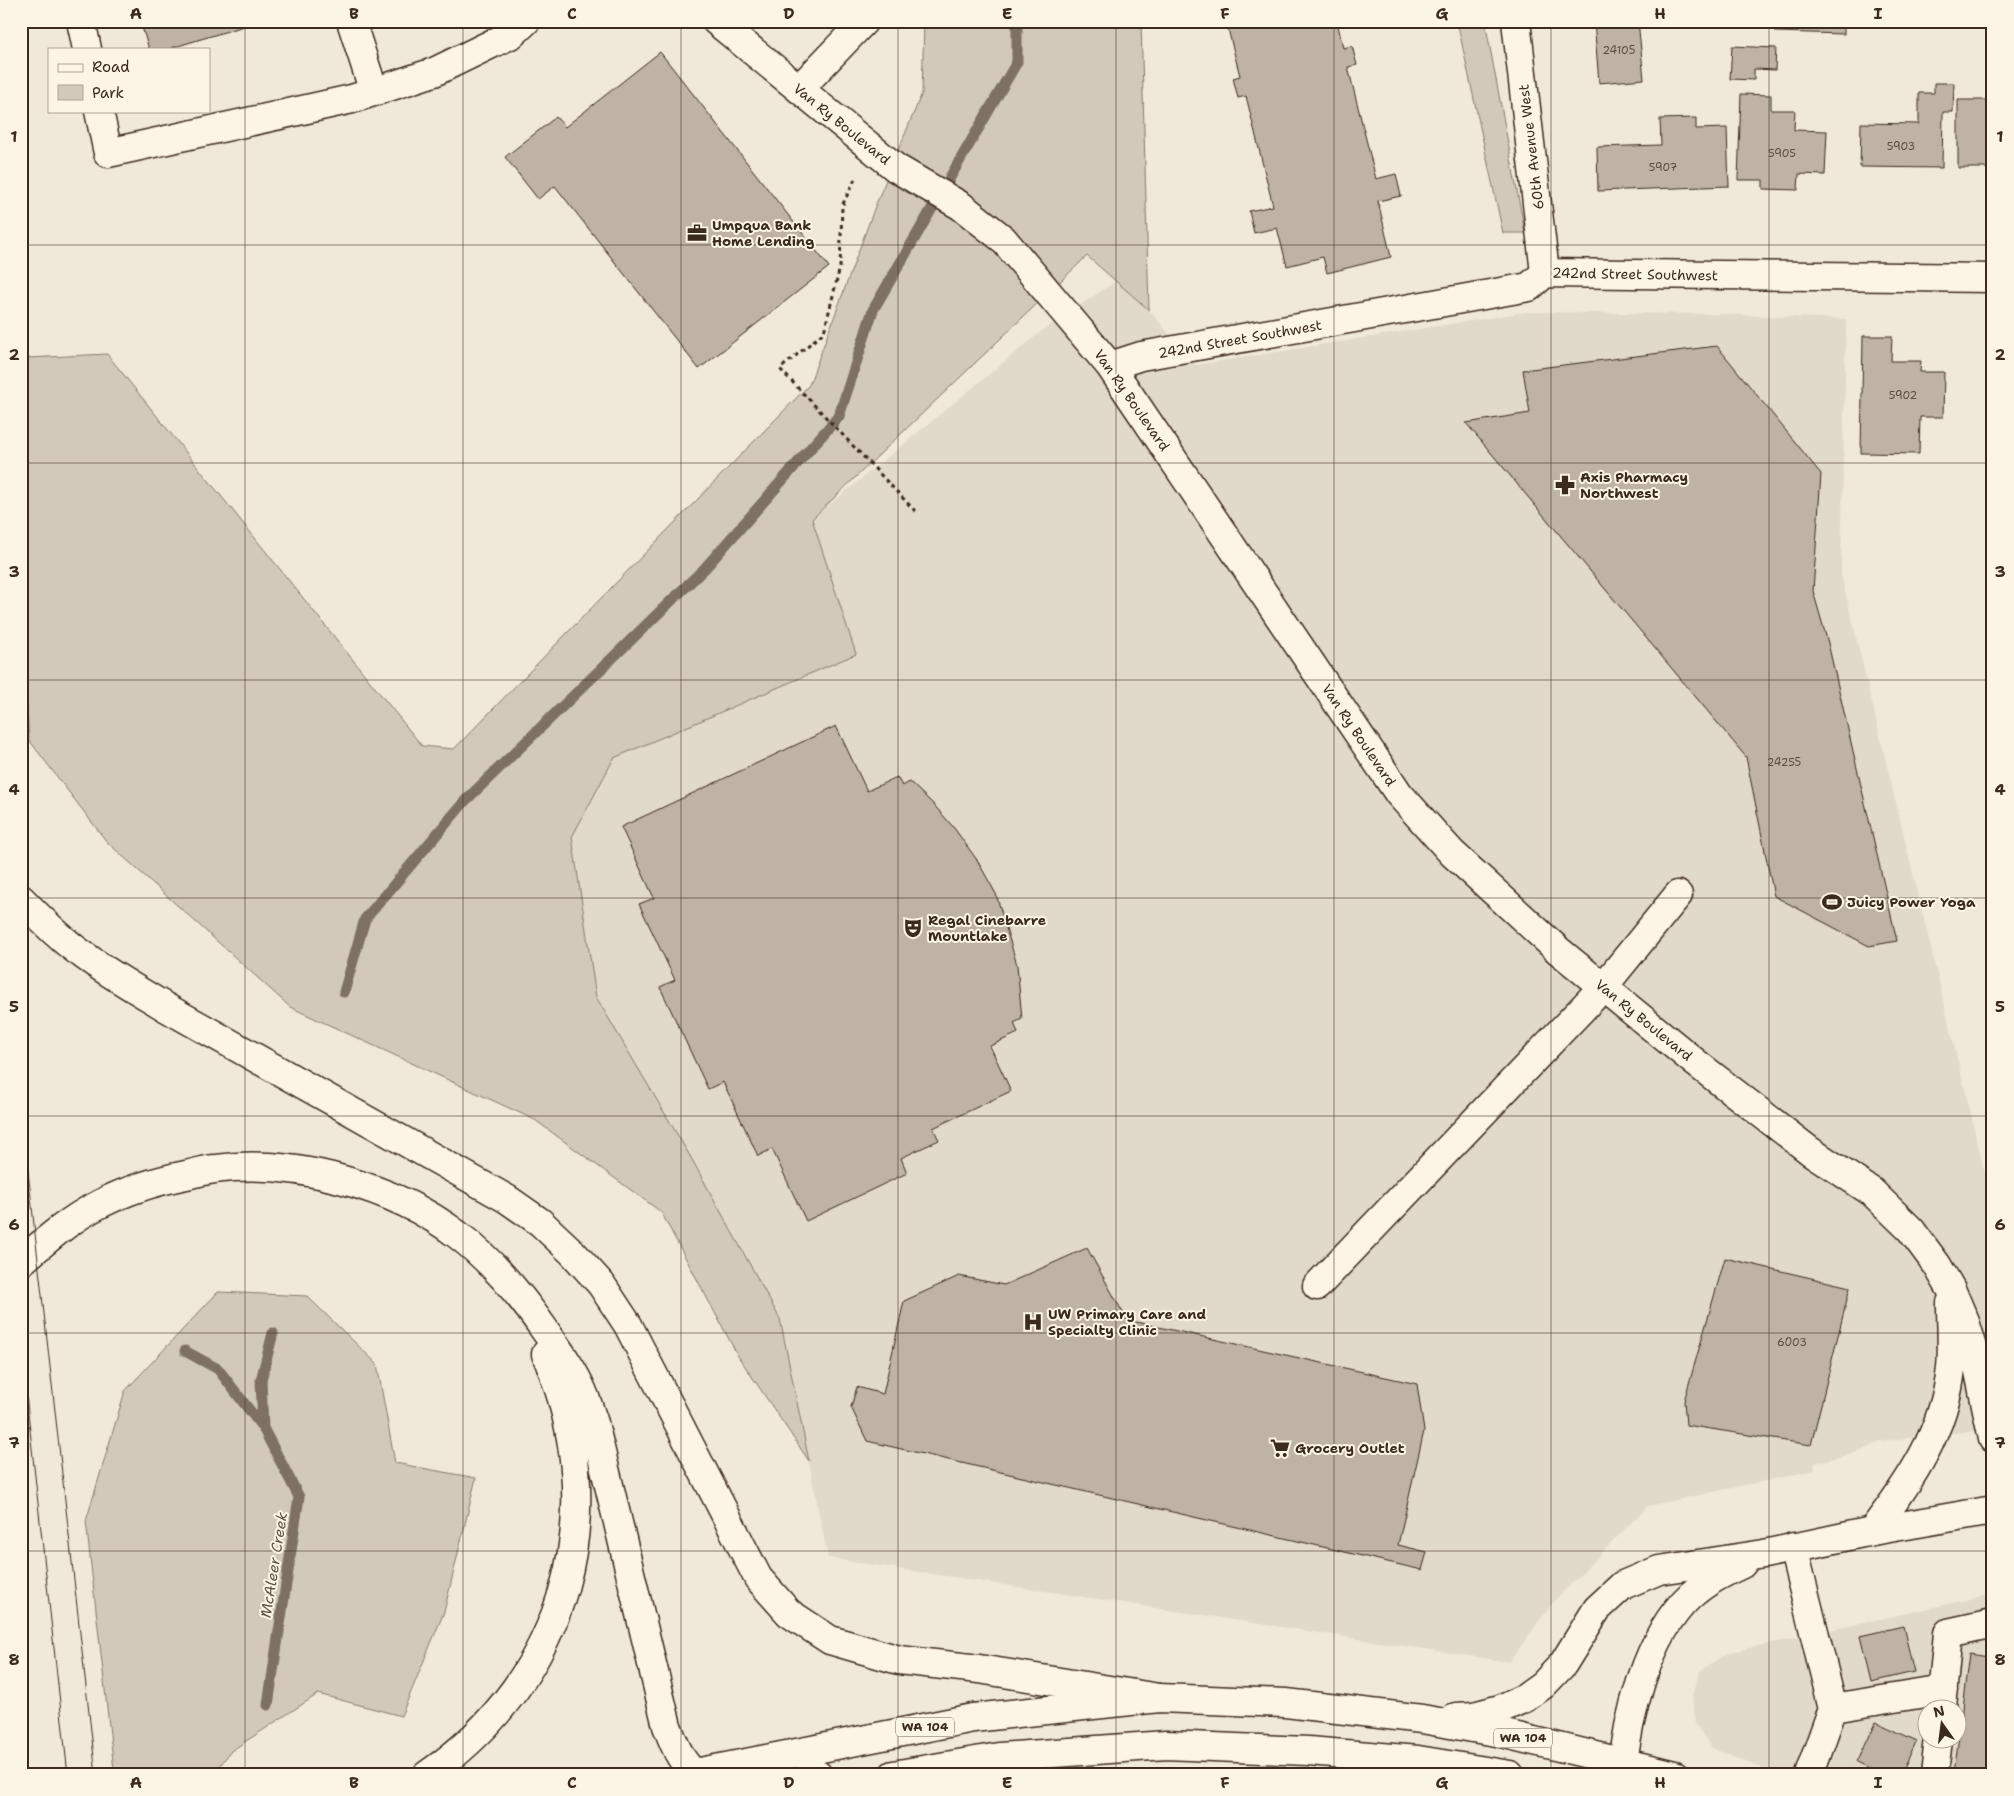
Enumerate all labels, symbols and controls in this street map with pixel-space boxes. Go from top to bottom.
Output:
text: A [130,3,142,24]
text: B [349,3,359,24]
text: C [567,3,577,24]
text: D [783,3,795,24]
text: E [1002,3,1012,24]
text: F [1220,3,1230,24]
text: G [1436,3,1449,24]
text: H [1654,3,1666,24]
text: I [1874,3,1883,24]
house number: 24105 [1603,43,1636,58]
legend [48,48,210,112]
text: Road [92,57,130,77]
street label: Van Ry Boulevard [790,79,894,169]
text: Park [92,83,124,103]
street label: 60th Avenue West [1514,83,1548,211]
text: 1 [10,126,18,147]
text: 1 [1996,126,2004,147]
house number: 5903 [1887,139,1915,154]
house number: 5905 [1768,146,1796,161]
house number: 5907 [1649,160,1678,175]
place label: Umpqua Bank Home Lending [712,216,814,250]
office icon: Umpqua Bank Home Lending [686,222,708,244]
street label: 242nd Street Southwest [1552,264,1718,284]
street label: 242nd Street Southwest [1157,316,1323,362]
text: 2 [8,344,20,365]
text: 2 [1994,344,2006,365]
street label: Van Ry Boulevard [1090,346,1174,454]
house number: 5902 [1889,388,1917,403]
place label: Axis Pharmacy Northwest [1580,468,1688,502]
pharmacy icon: Axis Pharmacy Northwest [1554,474,1576,496]
text: 3 [8,561,20,582]
text: 3 [1994,561,2006,582]
street label: Van Ry Boulevard [1318,680,1400,790]
house number: 24255 [1767,755,1802,770]
text: 4 [8,779,20,800]
text: 4 [1994,779,2006,800]
sports icon: Juicy Power Yoga [1821,891,1843,913]
place label: Juicy Power Yoga [1847,893,1976,911]
place label: Regal Cinebarre Mountlake [928,911,1046,945]
theatre icon: Regal Cinebarre Mountlake [902,917,924,939]
street label: Van Ry Boulevard [1592,975,1696,1065]
text: 5 [9,996,19,1017]
text: 5 [1995,996,2005,1017]
text: 6 [8,1214,20,1235]
text: 6 [1994,1214,2006,1235]
place label: UW Primary Care and Specialty Clinic [1048,1305,1206,1339]
hospital icon: UW Primary Care and Specialty Clinic [1022,1311,1044,1333]
house number: 6003 [1777,1335,1807,1350]
text: 7 [8,1432,20,1453]
text: 7 [1994,1432,2006,1453]
supermarket icon: Grocery Outlet [1269,1437,1291,1459]
place label: Grocery Outlet [1295,1439,1405,1457]
water label: McAleer Creek [256,1510,292,1619]
text: 8 [8,1649,20,1670]
text: 8 [1994,1649,2006,1670]
north arrow [1916,1698,1966,1748]
text: N [1931,1701,1946,1721]
road number: WA 104 [896,1718,954,1736]
road number: WA 104 [1494,1729,1552,1748]
text: A [130,1772,142,1793]
text: B [349,1772,359,1793]
text: C [567,1772,577,1793]
text: D [783,1772,795,1793]
text: E [1002,1772,1012,1793]
text: F [1220,1772,1230,1793]
text: G [1436,1772,1449,1793]
text: H [1654,1772,1666,1793]
text: I [1874,1772,1883,1793]

